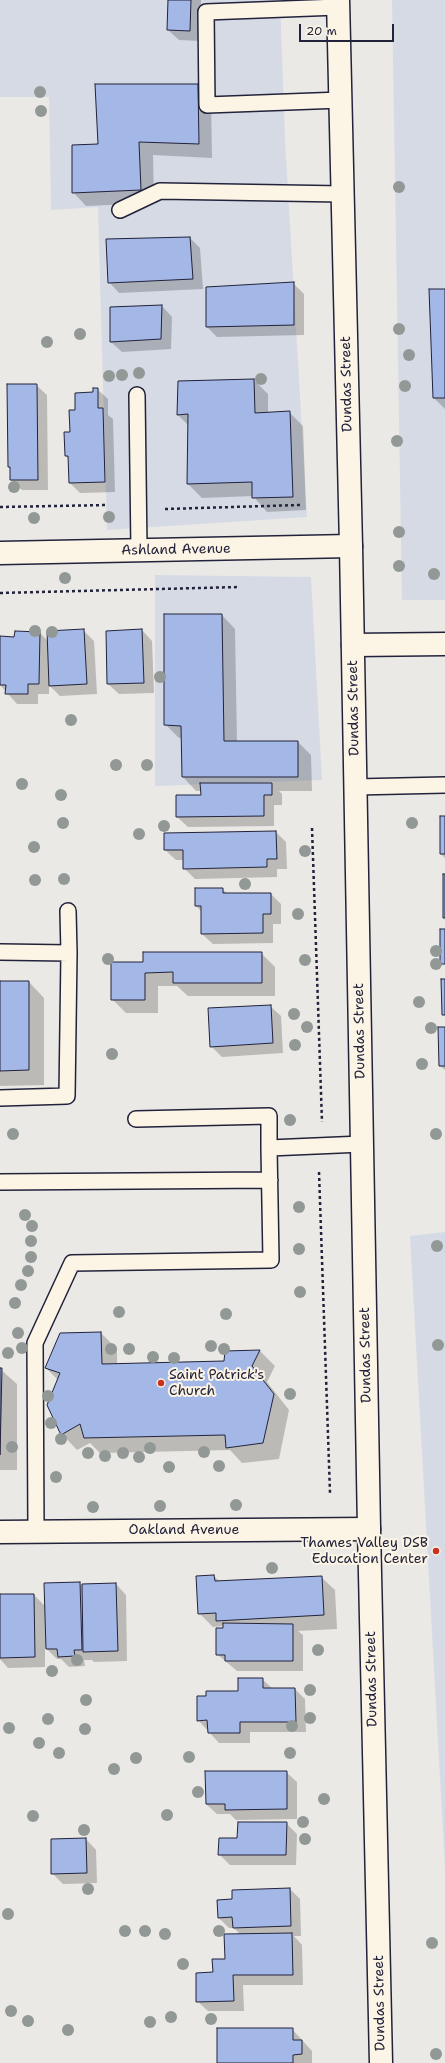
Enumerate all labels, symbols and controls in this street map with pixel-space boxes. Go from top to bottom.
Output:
scale bar [301,16,396,42]
text: 20 m [306,23,337,39]
street label: Dundas Street [338,336,356,432]
street label: Ashland Avenue [121,541,231,559]
street label: Dundas Street [345,660,363,756]
street label: Dundas Street [351,983,369,1079]
street label: Dundas Street [357,1307,375,1403]
place label: Saint Patrick's Church [169,1367,264,1400]
marker: Saint Patrick's Church [156,1378,166,1388]
street label: Oakland Avenue [129,1522,239,1538]
place label: Thames Valley DSB Education Center [300,1535,428,1568]
marker: Thames Valley DSB Education Center [431,1546,441,1556]
street label: Dundas Street [363,1631,381,1727]
street label: Dundas Street [371,1955,389,2051]

